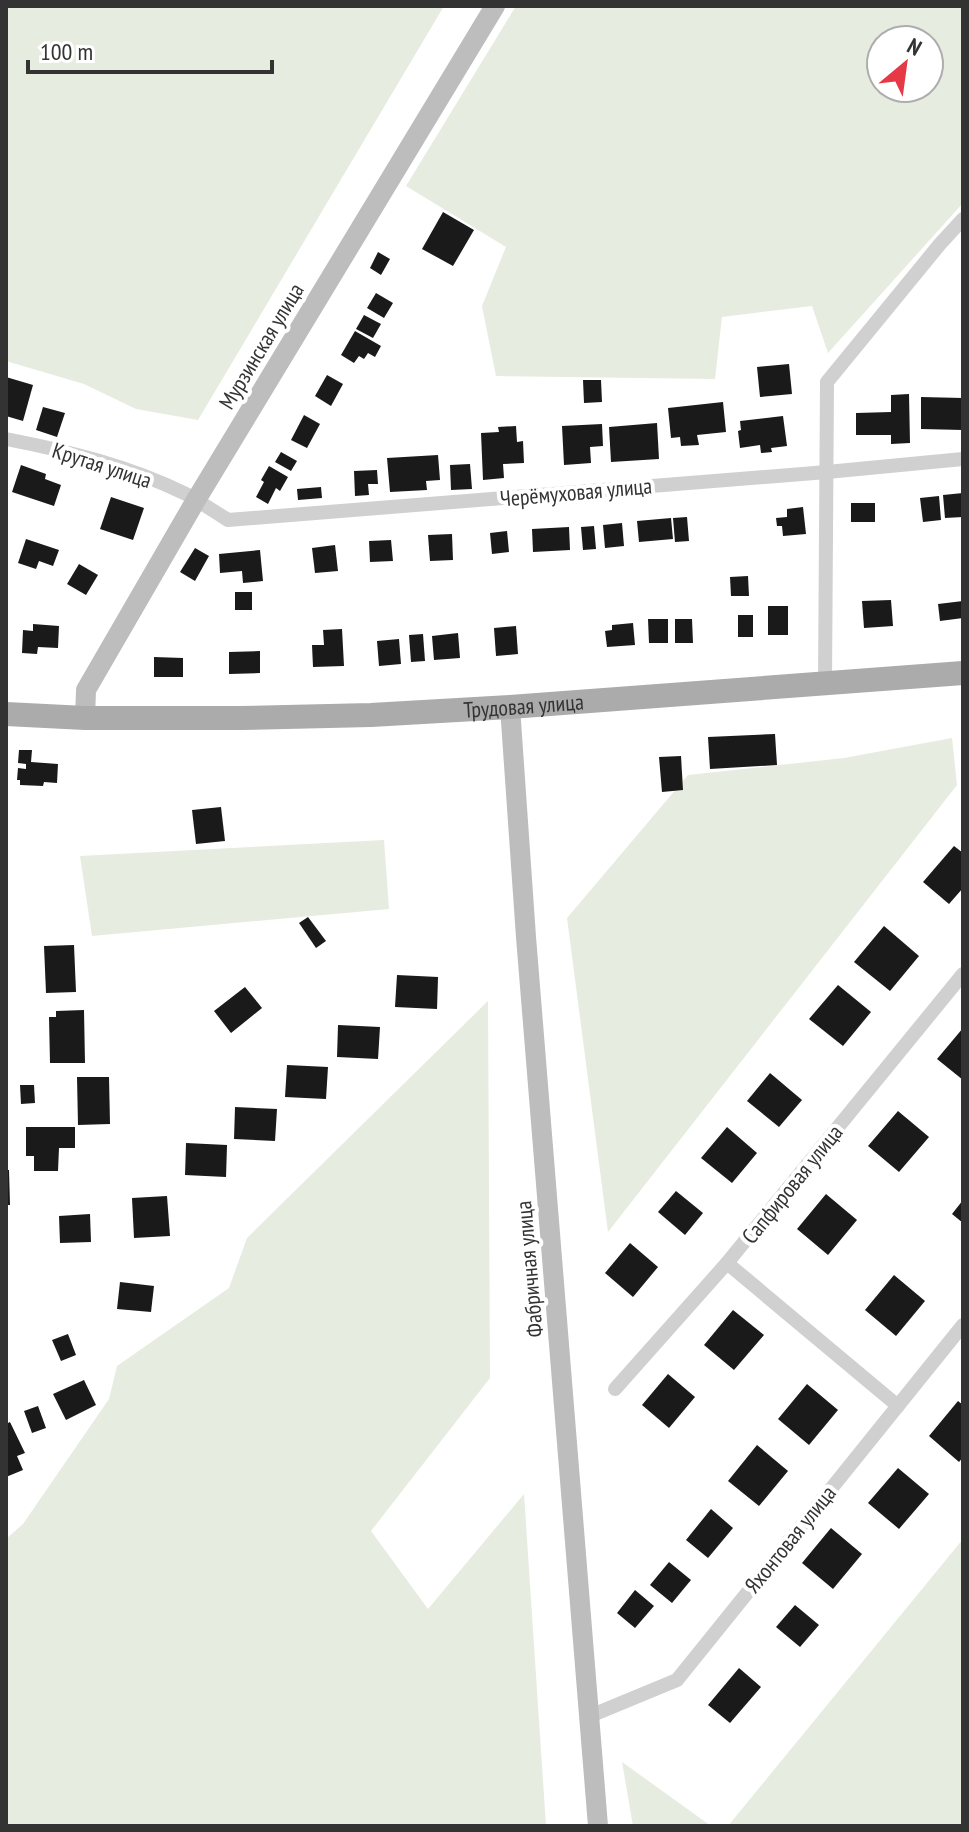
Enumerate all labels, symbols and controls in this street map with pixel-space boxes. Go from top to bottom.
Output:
scale bar [28,24,272,74]
north arrow [865,24,945,104]
text: N [903,31,927,62]
text: 100 m [40,36,93,67]
street label: Мурзинская улица [212,278,310,414]
street label: Крутая улица [49,436,155,494]
street label: Черёмуховая улица [499,471,653,513]
street label: Трудовая улица [463,688,585,724]
street label: Сапфировая улица [735,1119,849,1249]
street label: Фабричная улица [509,1200,549,1338]
street label: Яхонтовая улица [738,1480,842,1598]

